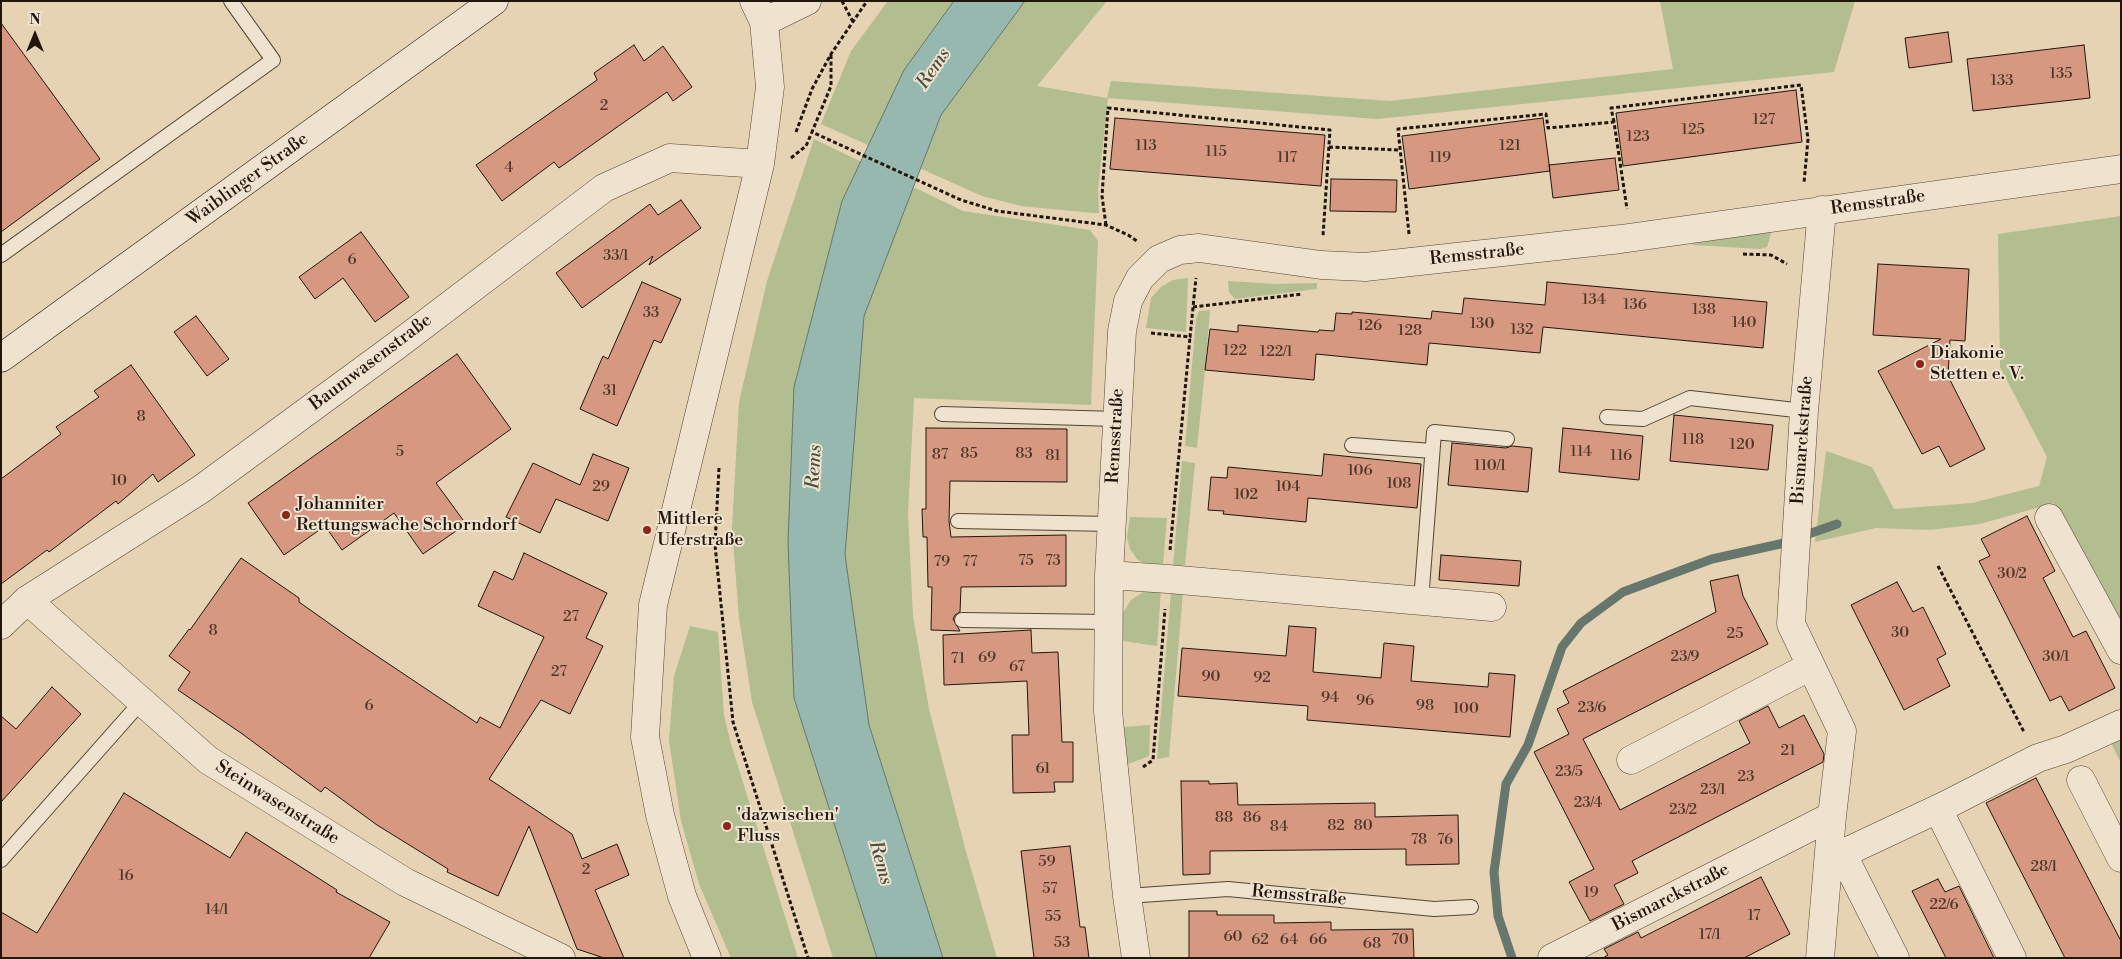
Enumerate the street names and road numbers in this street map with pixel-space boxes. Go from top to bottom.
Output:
street label: Waiblinger Straße [183,129,313,231]
street label: Remsstraße [1829,186,1927,220]
street label: Remsstraße [1428,239,1526,271]
street label: Baumwasenstraße [306,310,436,416]
street label: Bismarckstraße [1788,375,1818,505]
street label: Remsstraße [1103,388,1129,484]
street label: Steinwasenstraße [211,756,343,850]
street label: Bismarckstraße [1609,859,1733,937]
street label: Remsstraße [1251,881,1347,911]

